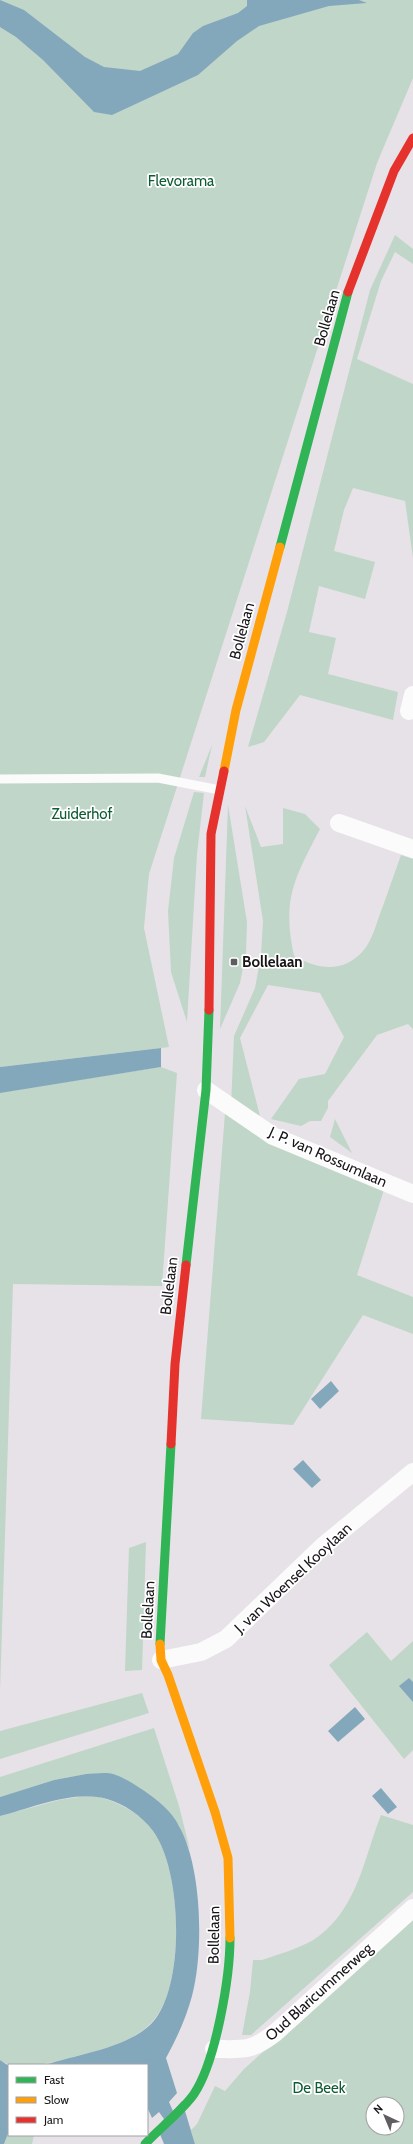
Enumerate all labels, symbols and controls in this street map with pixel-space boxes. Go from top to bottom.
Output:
park label: Flevorama [148,172,215,190]
street label: Bollelaan [310,288,344,348]
street label: Bollelaan [226,601,258,661]
park label: Zuiderhof [52,805,112,823]
place label: Bollelaan [242,953,303,971]
marker: Bollelaan [229,957,239,967]
street label: J. P. van Rossumlaan [265,1123,390,1191]
street label: Bollelaan [157,1256,181,1316]
street label: J. van Woensel Kooylaan [230,1519,355,1638]
street label: Bollelaan [137,1580,159,1640]
street label: Bollelaan [204,1906,224,1964]
street label: Oud Blaricummerweg [262,1939,377,2045]
legend [8,2064,148,2136]
text: Fast [44,2072,64,2087]
park label: De Beek [293,2079,346,2097]
text: Slow [44,2092,69,2107]
north arrow [365,2096,405,2136]
text: N [370,2101,386,2117]
text: Jam [43,2112,63,2127]

